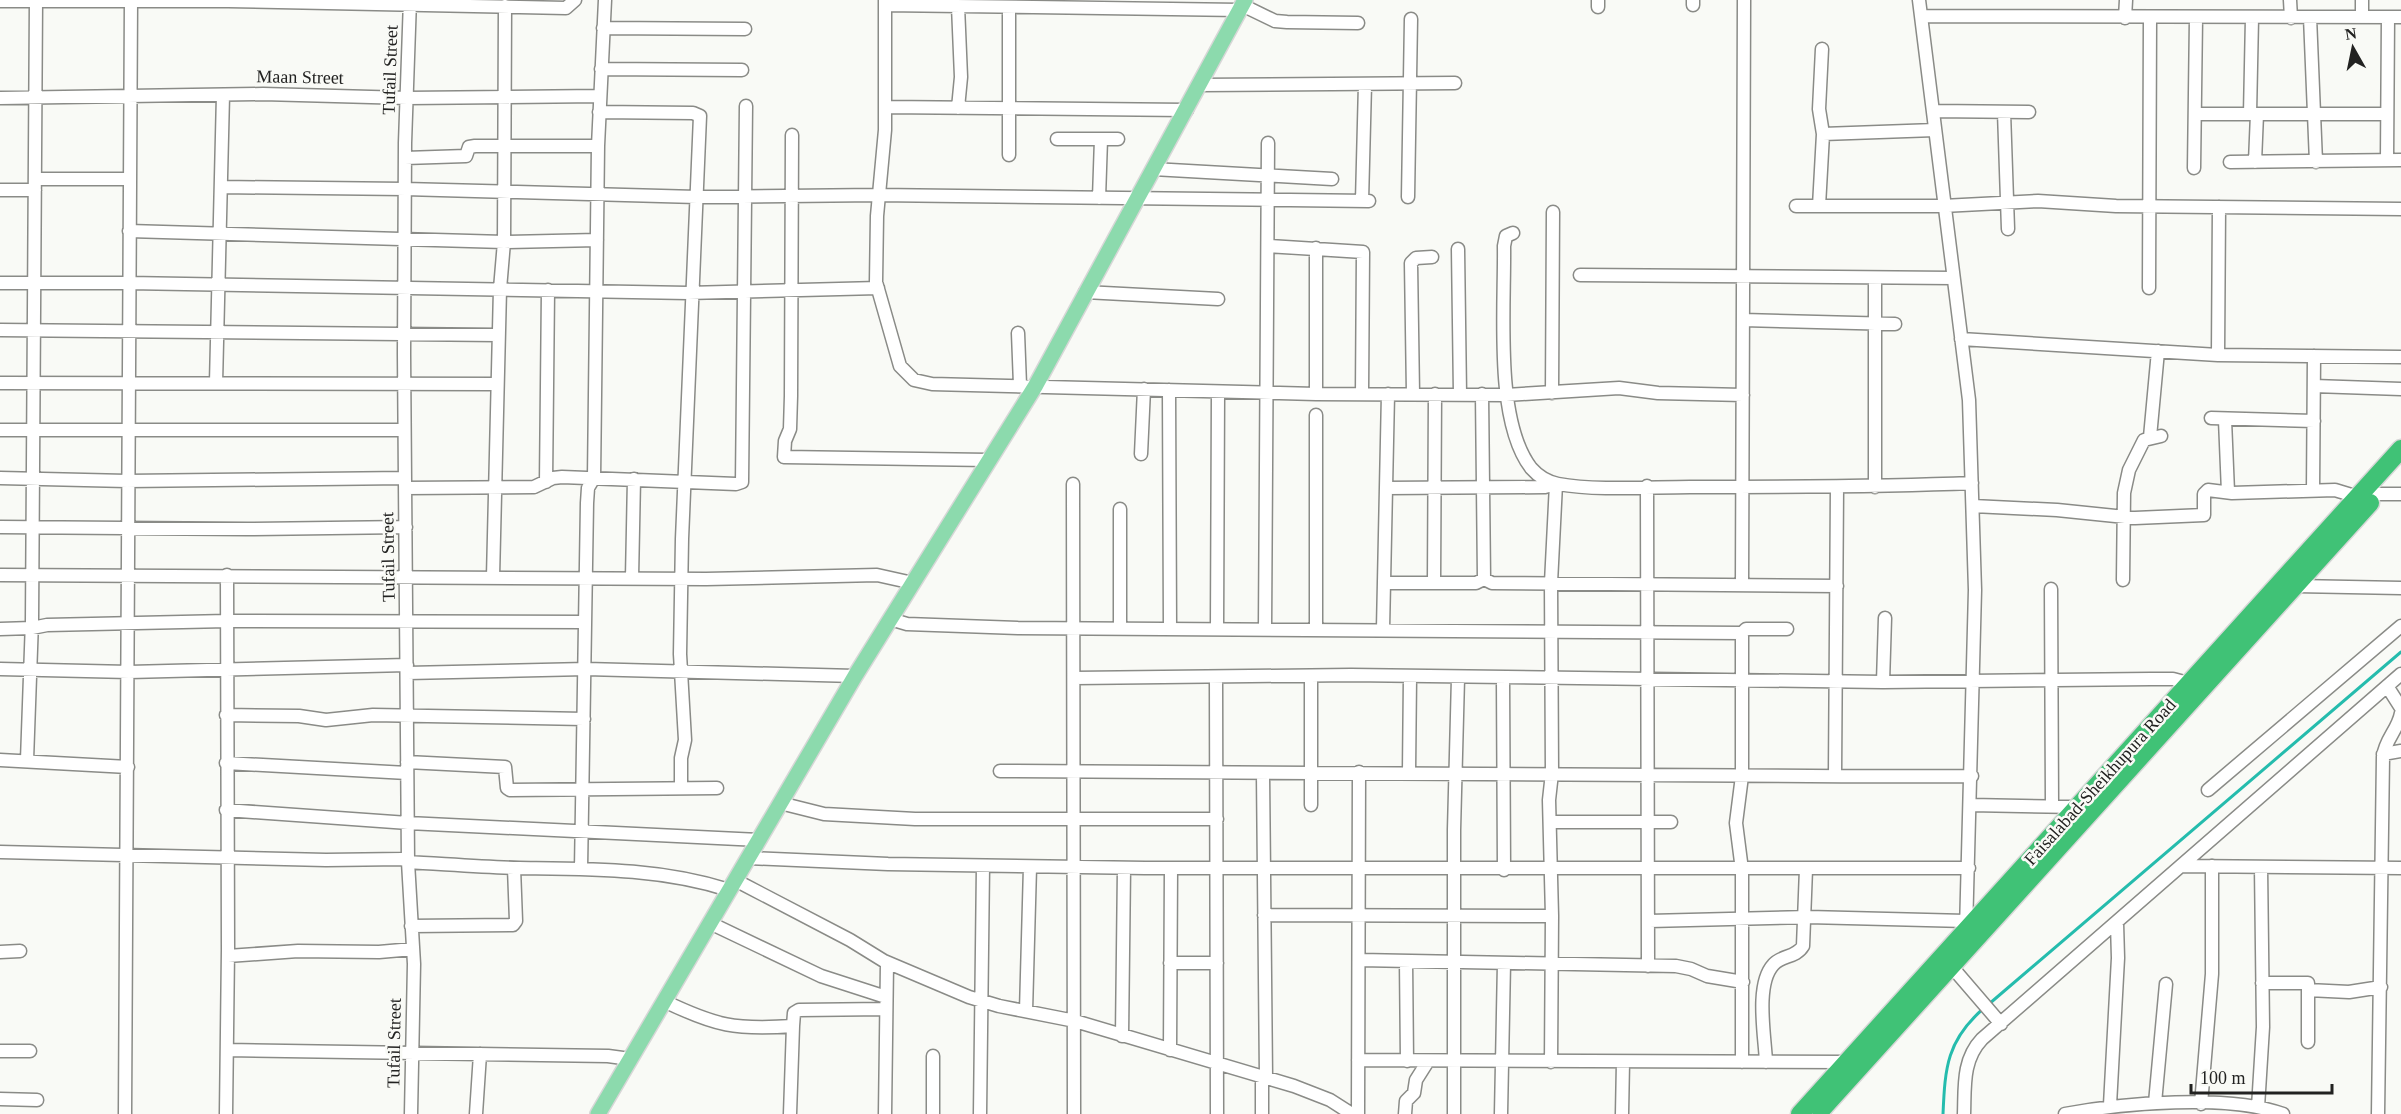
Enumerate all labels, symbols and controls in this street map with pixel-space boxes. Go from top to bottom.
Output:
north arrow [2323,18,2383,78]
text: N [2344,24,2358,43]
street label: Tufail Street [378,25,402,115]
street label: Maan Street [256,66,344,88]
street label: Tufail Street [377,512,399,602]
street label: Faisalabad-Sheikhupura Road [2020,695,2180,869]
street label: Tufail Street [383,998,405,1088]
scale bar [2191,1057,2332,1095]
text: 100 m [2200,1068,2246,1088]

